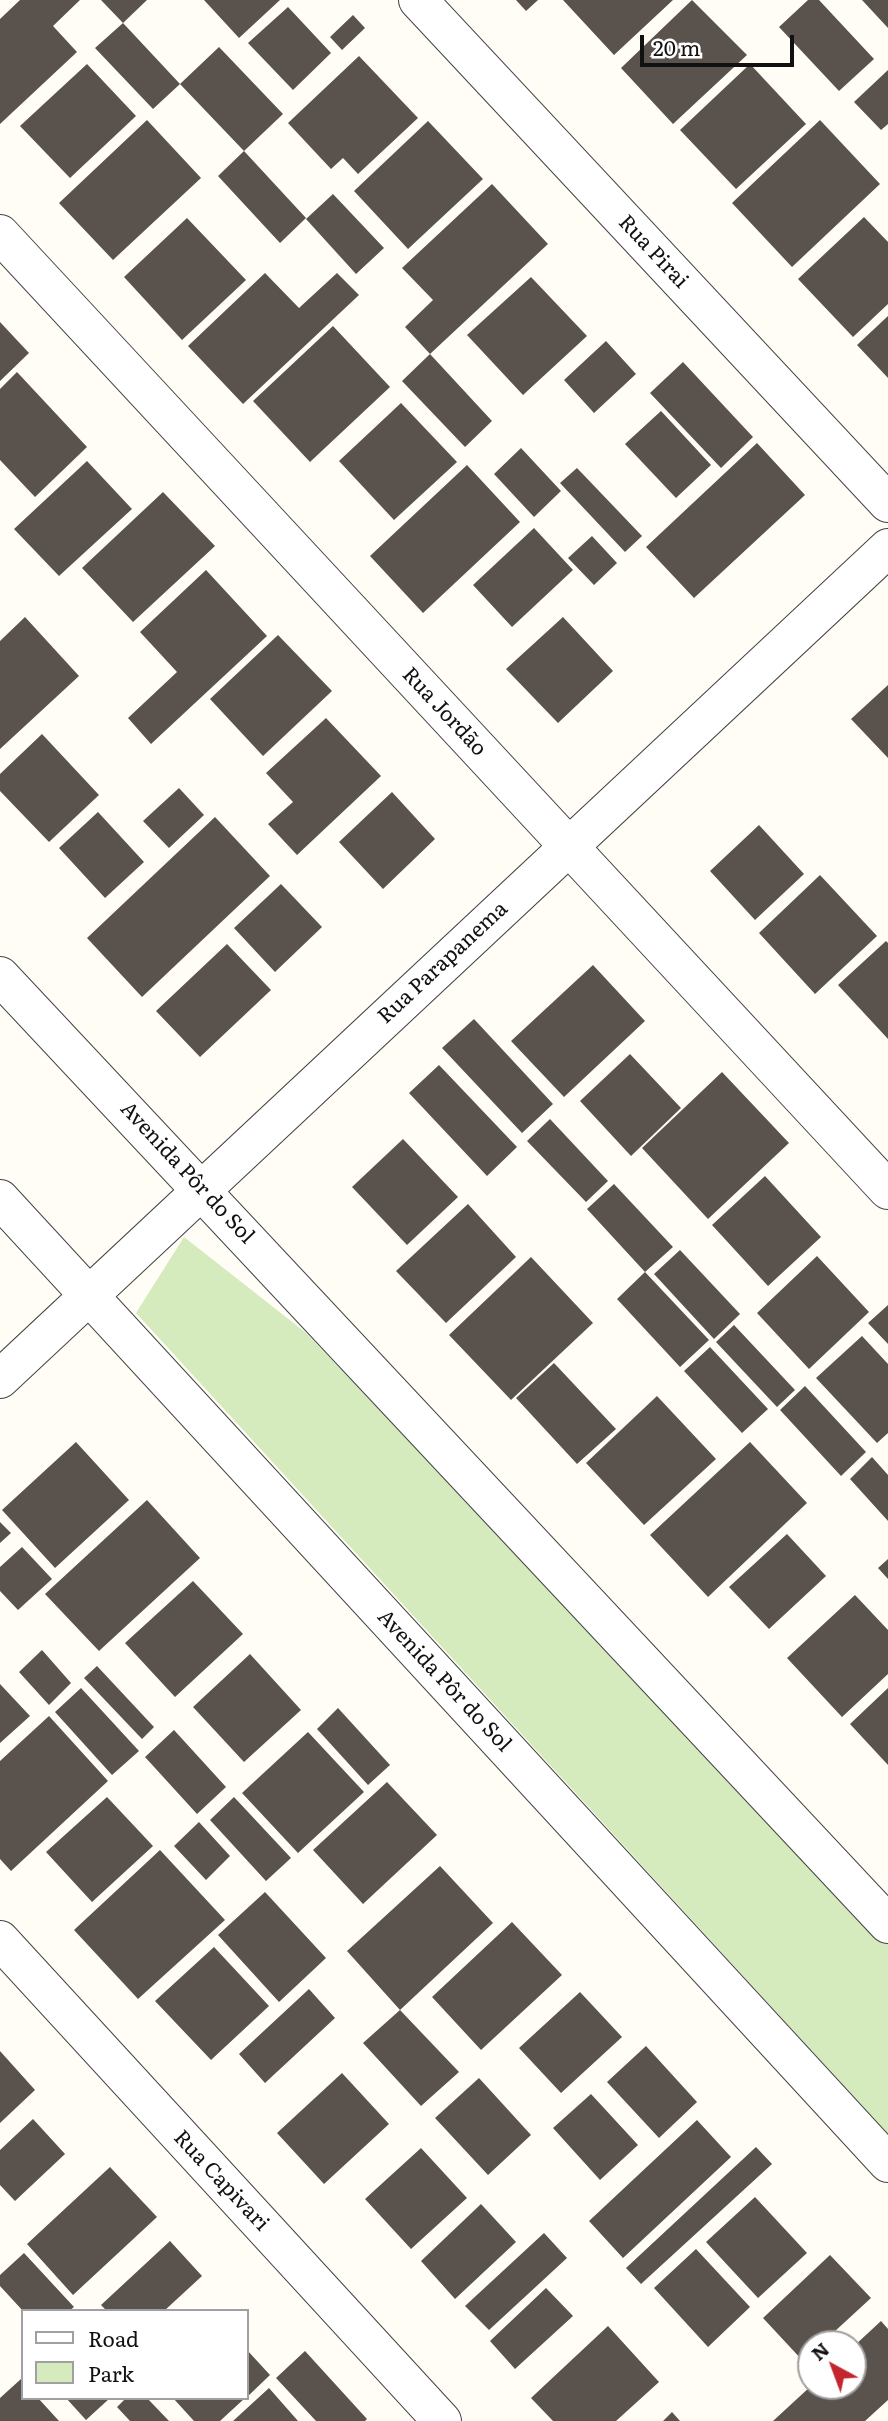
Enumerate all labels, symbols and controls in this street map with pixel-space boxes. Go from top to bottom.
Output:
scale bar [643,21,797,65]
text: 20 m [653,31,700,62]
street label: Rua Pirai [613,210,693,294]
street label: Rua Jordão [397,662,491,762]
street label: Rua Parapanema [373,896,513,1030]
street label: Avenida Pôr do Sol [115,1097,259,1249]
street label: Avenida Pôr do Sol [372,1605,516,1757]
street label: Rua Capivari [168,2126,274,2236]
legend [21,2309,248,2400]
text: Road [88,2322,139,2353]
north arrow [797,2330,867,2400]
text: N [804,2335,835,2366]
text: Park [88,2357,134,2388]

